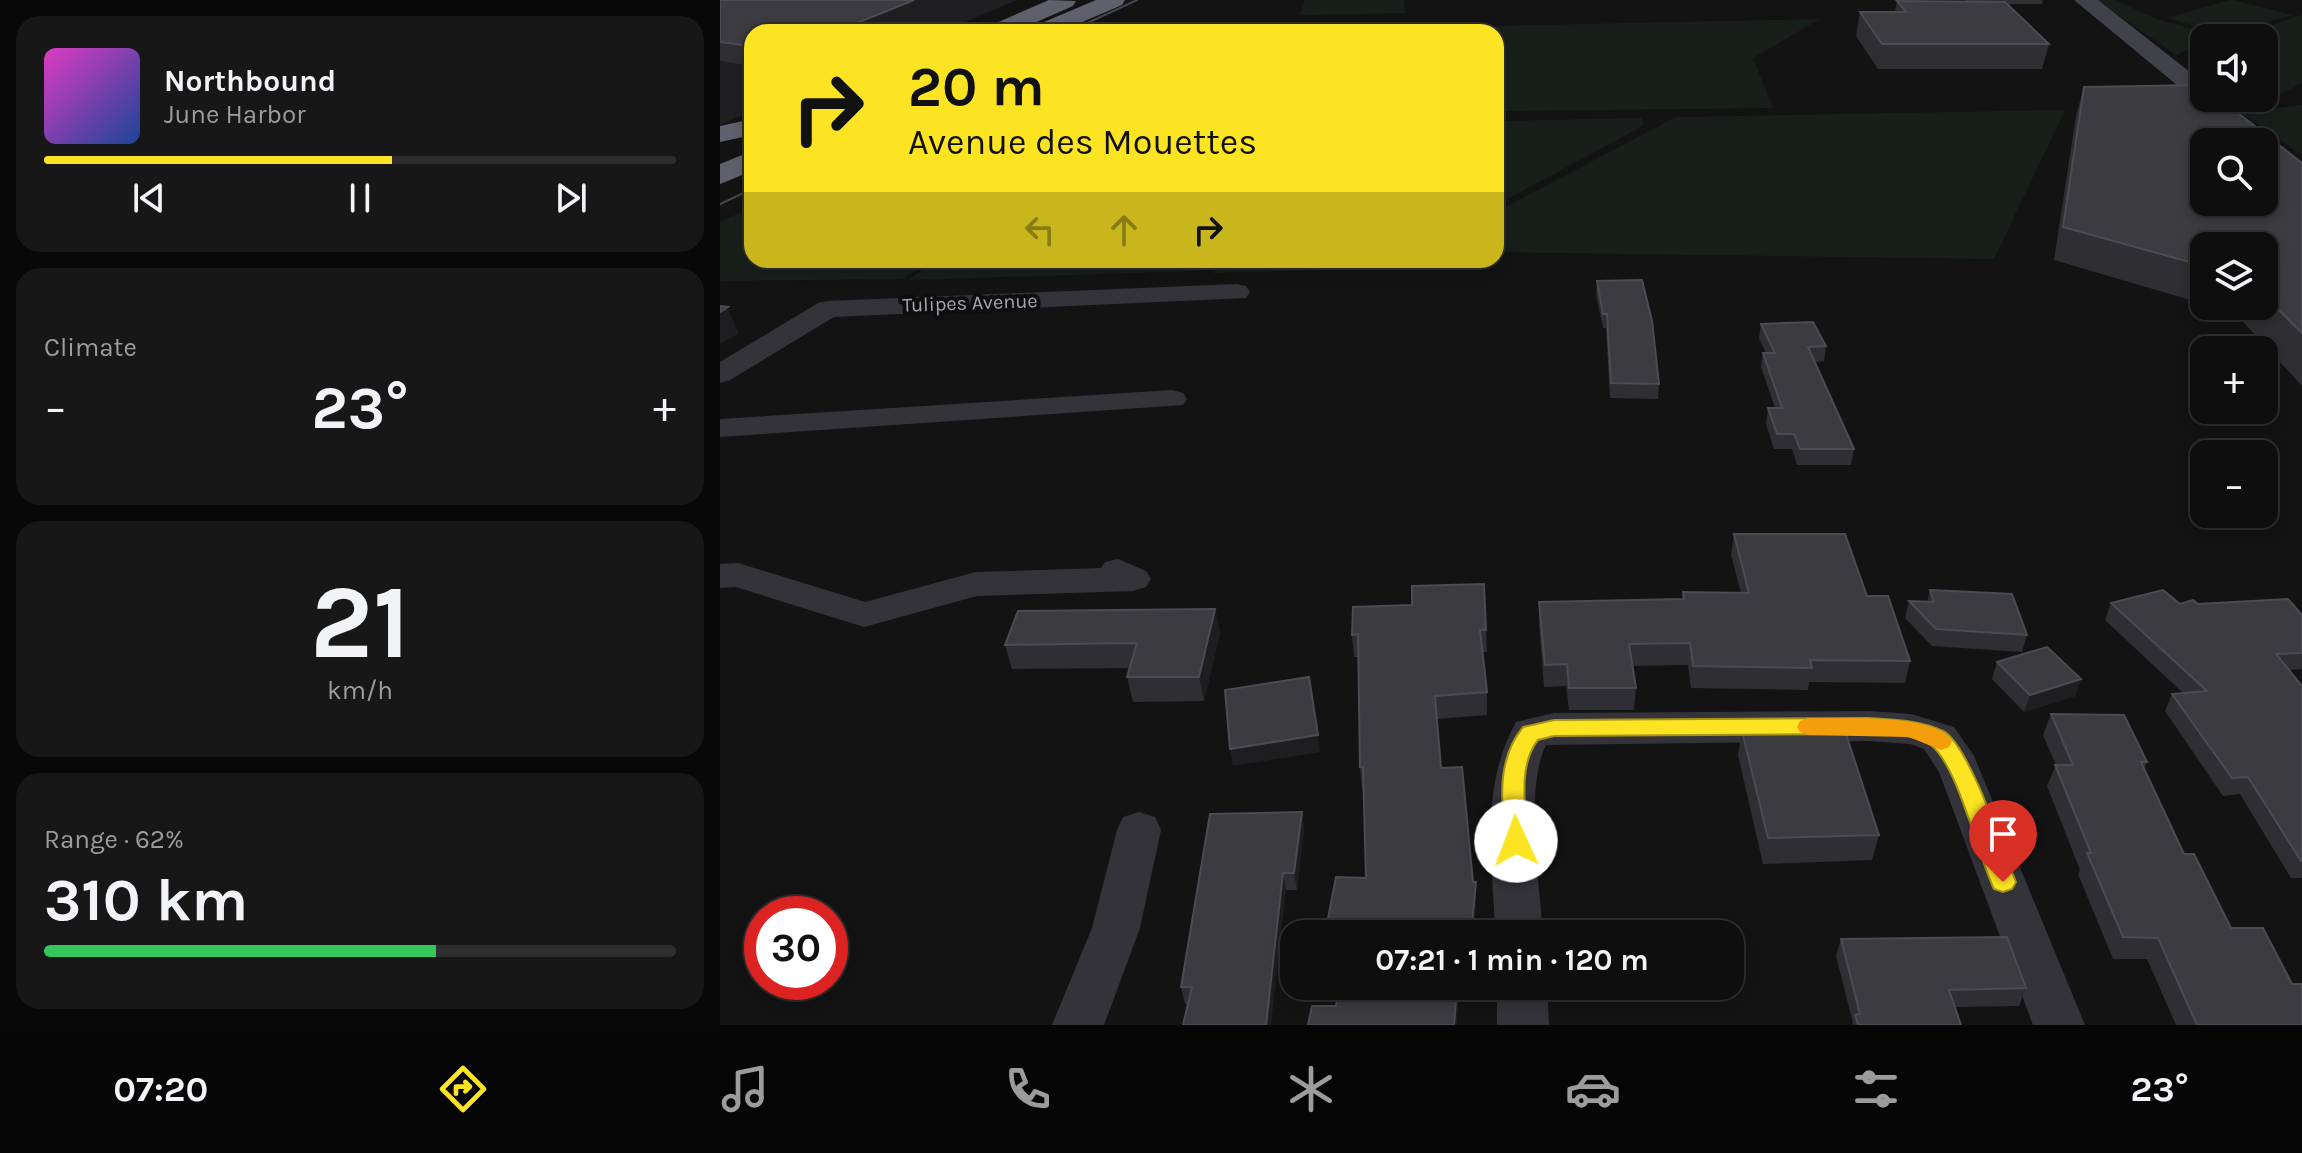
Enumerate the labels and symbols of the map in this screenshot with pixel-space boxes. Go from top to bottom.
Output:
street label: Tulipes Avenue [902,289,1038,317]
position arrow [1474,799,1558,883]
pin [1969,800,2037,882]
speed limit sign: 30 [744,896,848,1000]

